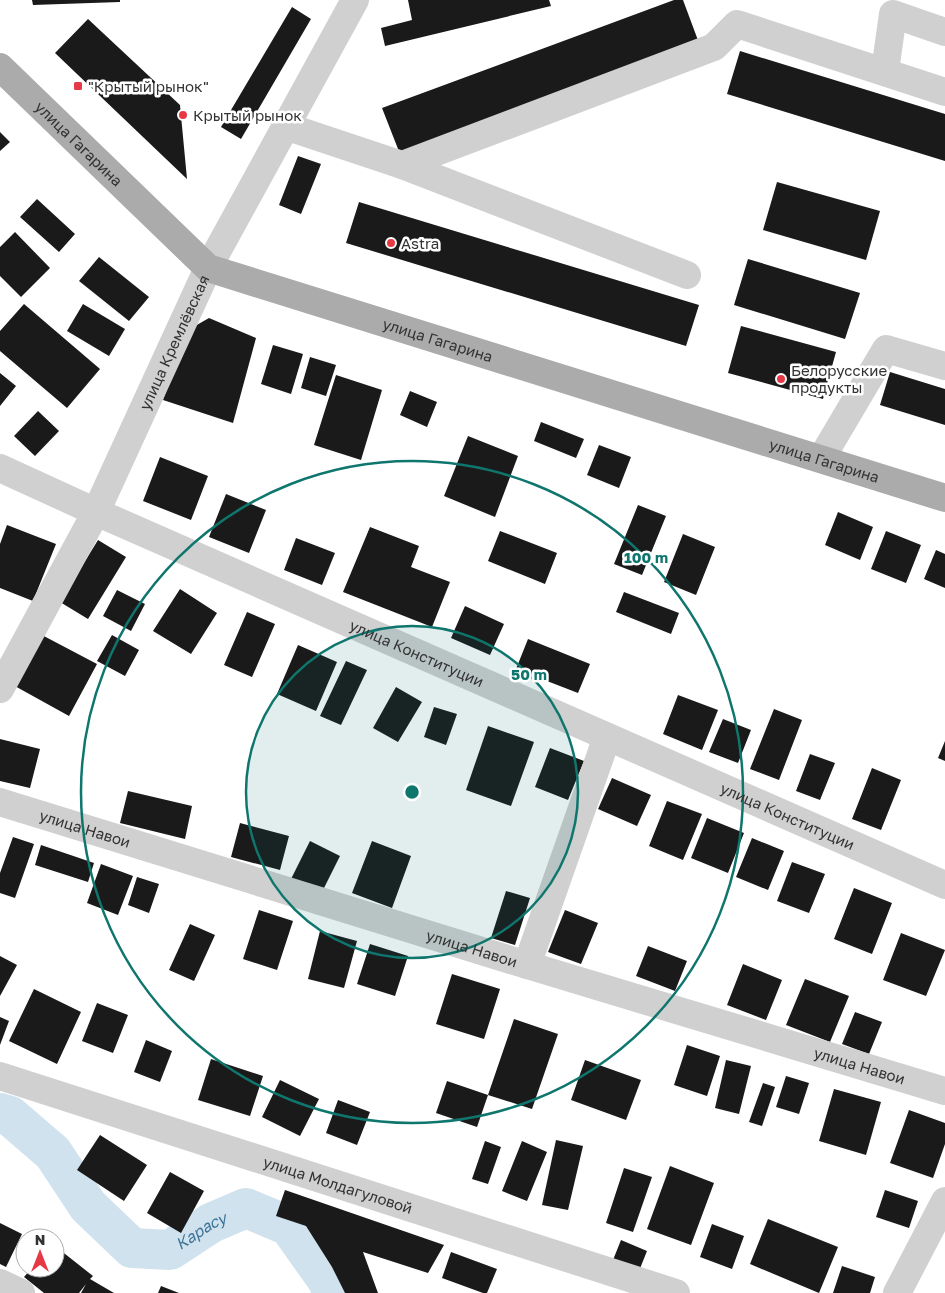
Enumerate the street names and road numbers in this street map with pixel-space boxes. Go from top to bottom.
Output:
street label: улица Гагарина [32,97,126,190]
street label: улица Кремлёвская [135,272,213,413]
street label: улица Гагарина [381,314,495,365]
street label: улица Гагарина [767,435,882,486]
street label: улица Конституции [347,616,487,690]
street label: улица Конституции [718,779,857,853]
street label: улица Навои [37,806,133,851]
street label: улица Навои [424,925,520,971]
street label: улица Навои [812,1043,907,1087]
street label: улица Молдагуловой [261,1152,415,1217]

